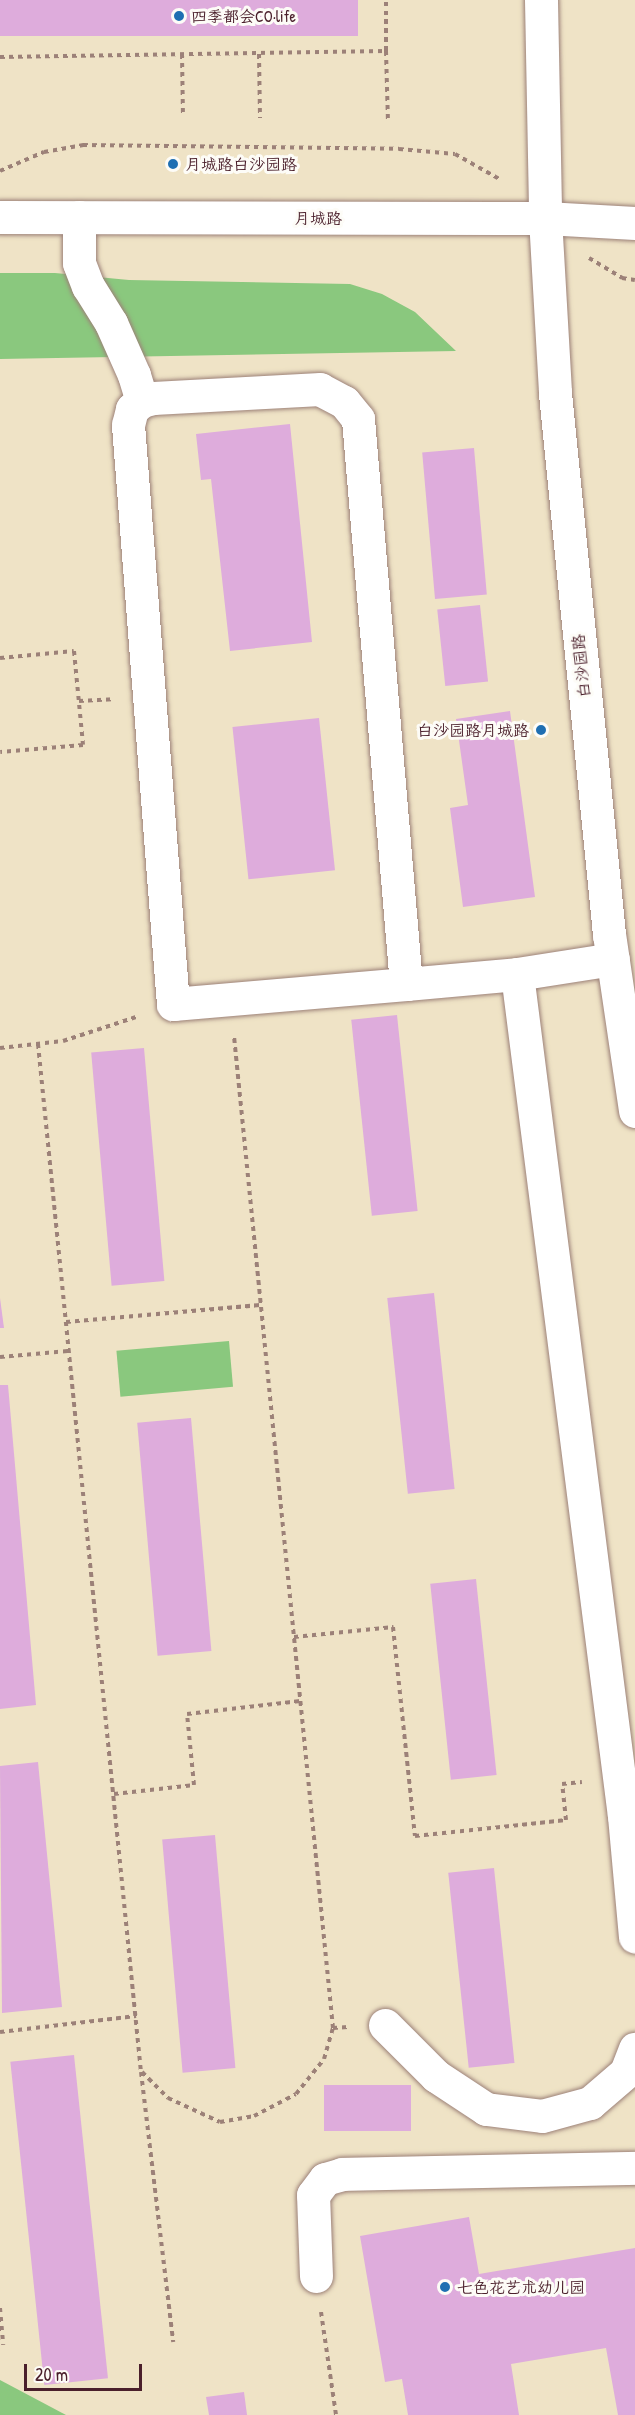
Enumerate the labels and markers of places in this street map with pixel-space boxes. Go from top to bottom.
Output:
place label: 四季都会CO·life [191,6,296,26]
marker: 四季都会CO·life [172,9,186,23]
place label: 月城路白沙园路 [185,154,297,174]
marker: 月城路白沙园路 [166,157,180,171]
place label: 白沙园路月城路 [417,720,529,740]
marker: 白沙园路月城路 [534,723,548,737]
place label: 七色花艺术幼儿园 [457,2277,585,2297]
marker: 七色花艺术幼儿园 [438,2280,452,2294]

